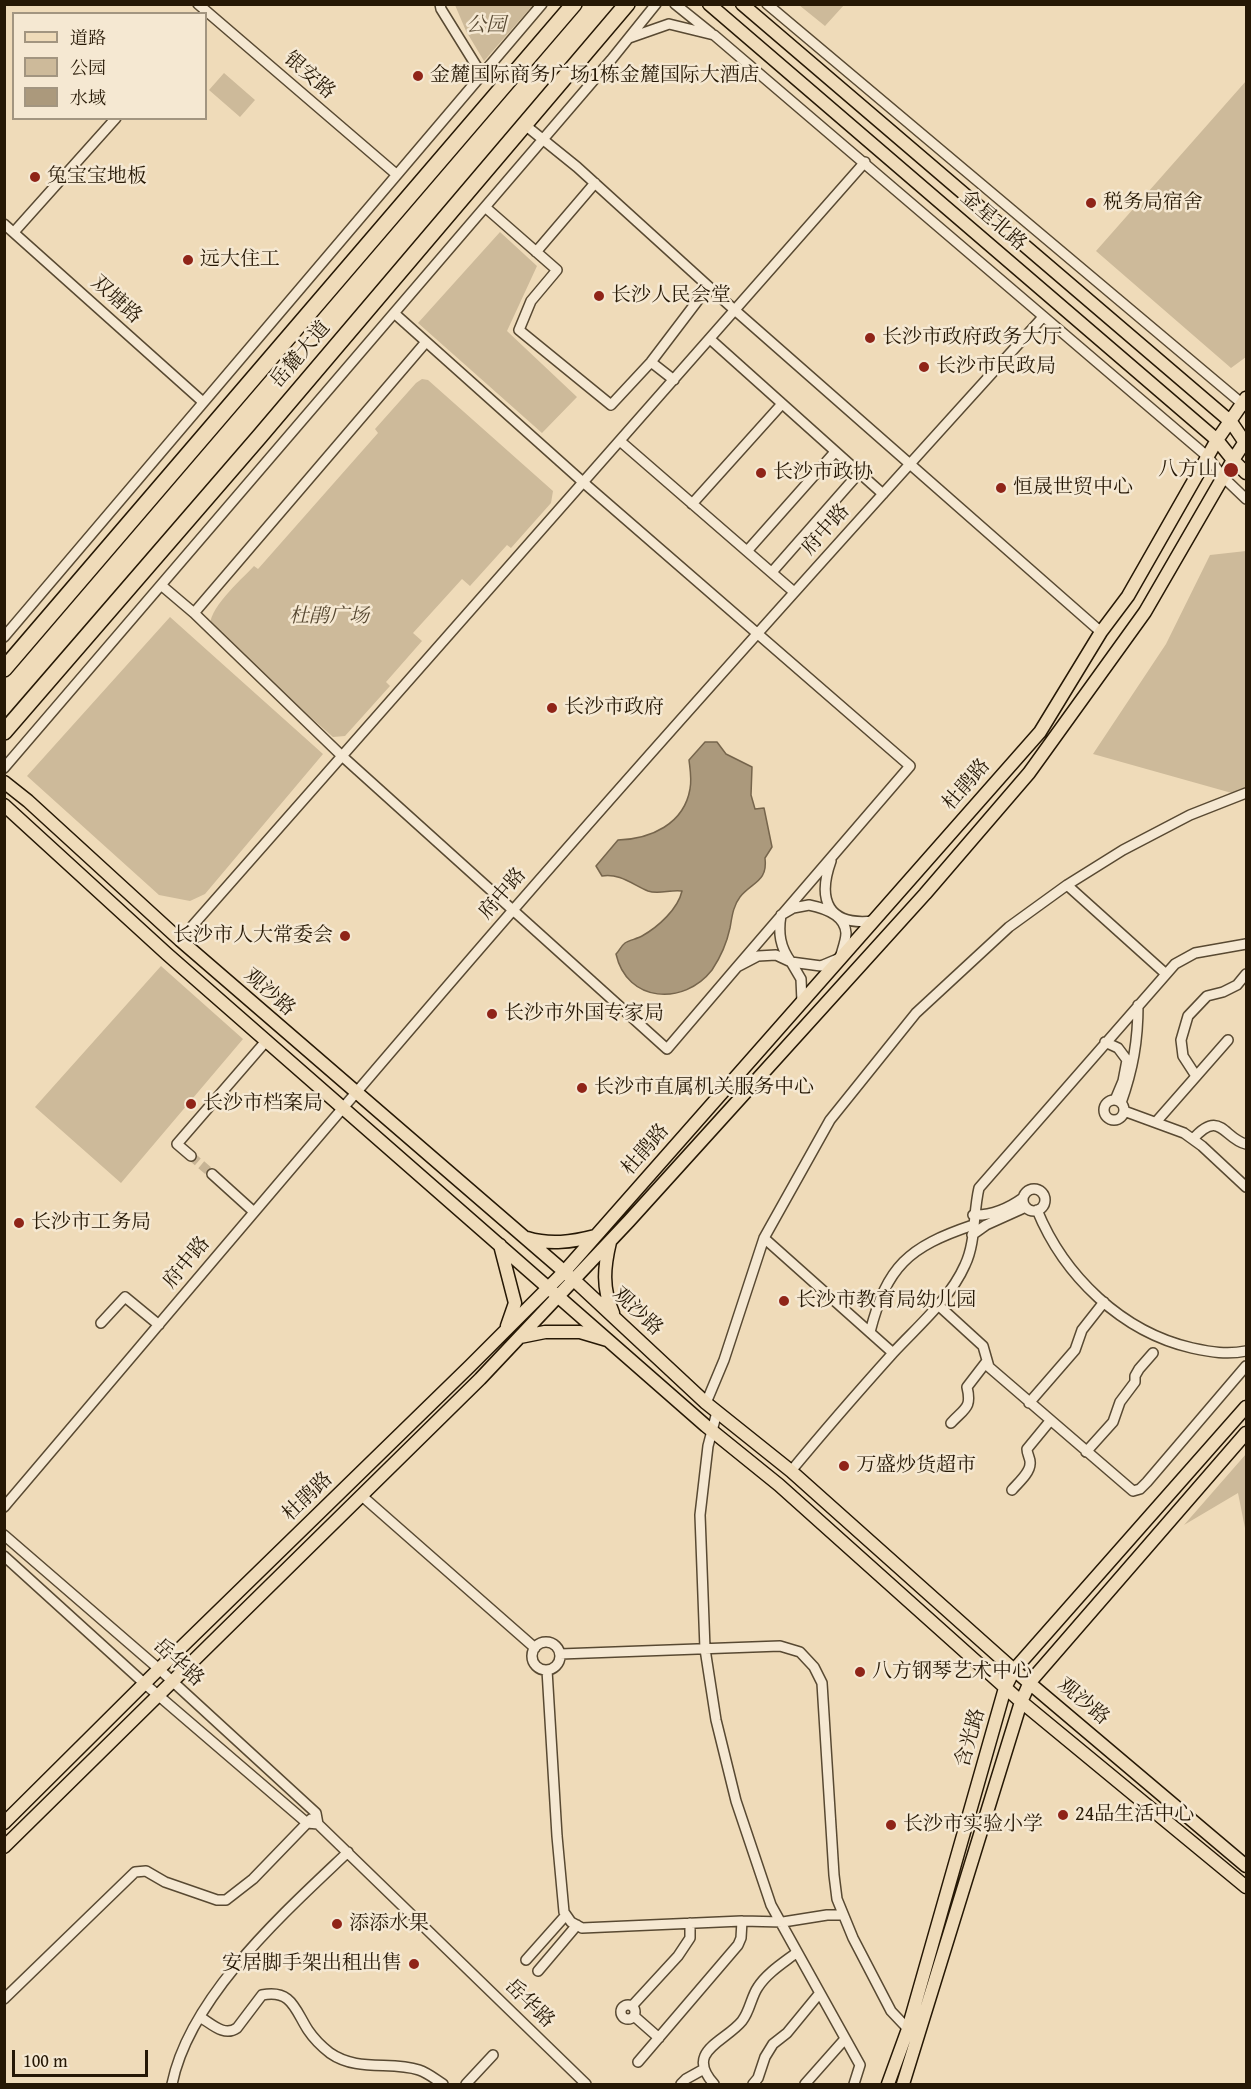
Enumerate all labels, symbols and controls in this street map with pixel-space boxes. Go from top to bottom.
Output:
legend [12,12,207,120]
park label: 公园 [466,14,506,38]
text: 道路 [70,24,106,51]
street label: 银安路 [278,47,340,105]
text: 公园 [70,54,106,81]
place label: 金麓国际商务广场1栋金麓国际大酒店 [430,64,760,88]
marker: 金麓国际商务广场1栋金麓国际大酒店 [411,69,425,83]
text: 水域 [70,84,106,111]
place label: 兔宝宝地板 [47,165,147,189]
marker: 兔宝宝地板 [28,170,42,184]
street label: 金星北路 [955,186,1031,256]
place label: 税务局宿舍 [1103,191,1203,215]
marker: 税务局宿舍 [1084,196,1098,210]
place label: 远大住工 [200,248,280,272]
marker: 远大住工 [181,253,195,267]
street label: 双塘路 [86,271,146,329]
place label: 长沙人民会堂 [611,284,731,308]
marker: 长沙人民会堂 [592,289,606,303]
street label: 岳麓大道 [266,317,336,393]
place label: 长沙市政府政务大厅 [882,326,1062,350]
marker: 长沙市政府政务大厅 [863,331,877,345]
place label: 长沙市民政局 [936,355,1056,379]
marker: 长沙市民政局 [917,360,931,374]
place label: 八方山 [1158,458,1218,482]
place label: 长沙市政协 [773,461,873,485]
marker: 八方山 [1222,461,1240,479]
marker: 长沙市政协 [754,466,768,480]
place label: 恒晟世贸中心 [1013,476,1133,500]
marker: 恒晟世贸中心 [994,481,1008,495]
street label: 府中路 [797,500,855,560]
park label: 杜鹃广场 [289,605,369,629]
place label: 长沙市政府 [564,696,664,720]
marker: 长沙市政府 [545,701,559,715]
street label: 杜鹃路 [938,754,996,816]
street label: 府中路 [474,863,532,925]
place label: 长沙市人大常委会 [173,924,333,948]
marker: 长沙市人大常委会 [338,929,352,943]
street label: 观沙路 [238,964,300,1022]
place label: 长沙市外国专家局 [504,1002,664,1026]
marker: 长沙市外国专家局 [485,1007,499,1021]
place label: 长沙市直属机关服务中心 [594,1076,814,1100]
marker: 长沙市直属机关服务中心 [575,1081,589,1095]
place label: 长沙市档案局 [203,1092,323,1116]
marker: 长沙市档案局 [184,1097,198,1111]
street label: 杜鹃路 [617,1119,675,1181]
place label: 长沙市工务局 [31,1211,151,1235]
marker: 长沙市工务局 [12,1216,26,1230]
street label: 府中路 [159,1232,215,1294]
street label: 观沙路 [607,1283,667,1341]
place label: 长沙市教育局幼儿园 [796,1289,976,1313]
marker: 长沙市教育局幼儿园 [777,1294,791,1308]
place label: 万盛炒货超市 [856,1454,976,1478]
marker: 万盛炒货超市 [837,1459,851,1473]
street label: 杜鹃路 [278,1468,338,1526]
street label: 岳华路 [148,1634,208,1692]
place label: 八方钢琴艺术中心 [872,1660,1032,1684]
marker: 八方钢琴艺术中心 [853,1665,867,1679]
street label: 观沙路 [1052,1674,1114,1730]
street label: 含光路 [951,1706,991,1770]
place label: 24品生活中心 [1075,1803,1194,1827]
marker: 24品生活中心 [1056,1808,1070,1822]
place label: 长沙市实验小学 [903,1813,1043,1837]
marker: 长沙市实验小学 [884,1818,898,1832]
place label: 添添水果 [349,1912,429,1936]
marker: 添添水果 [330,1917,344,1931]
place label: 安居脚手架出租出售 [222,1952,402,1976]
marker: 安居脚手架出租出售 [407,1957,421,1971]
street label: 岳华路 [499,1975,559,2033]
scale bar [15,2038,152,2076]
text: 100 m [23,2047,68,2074]

